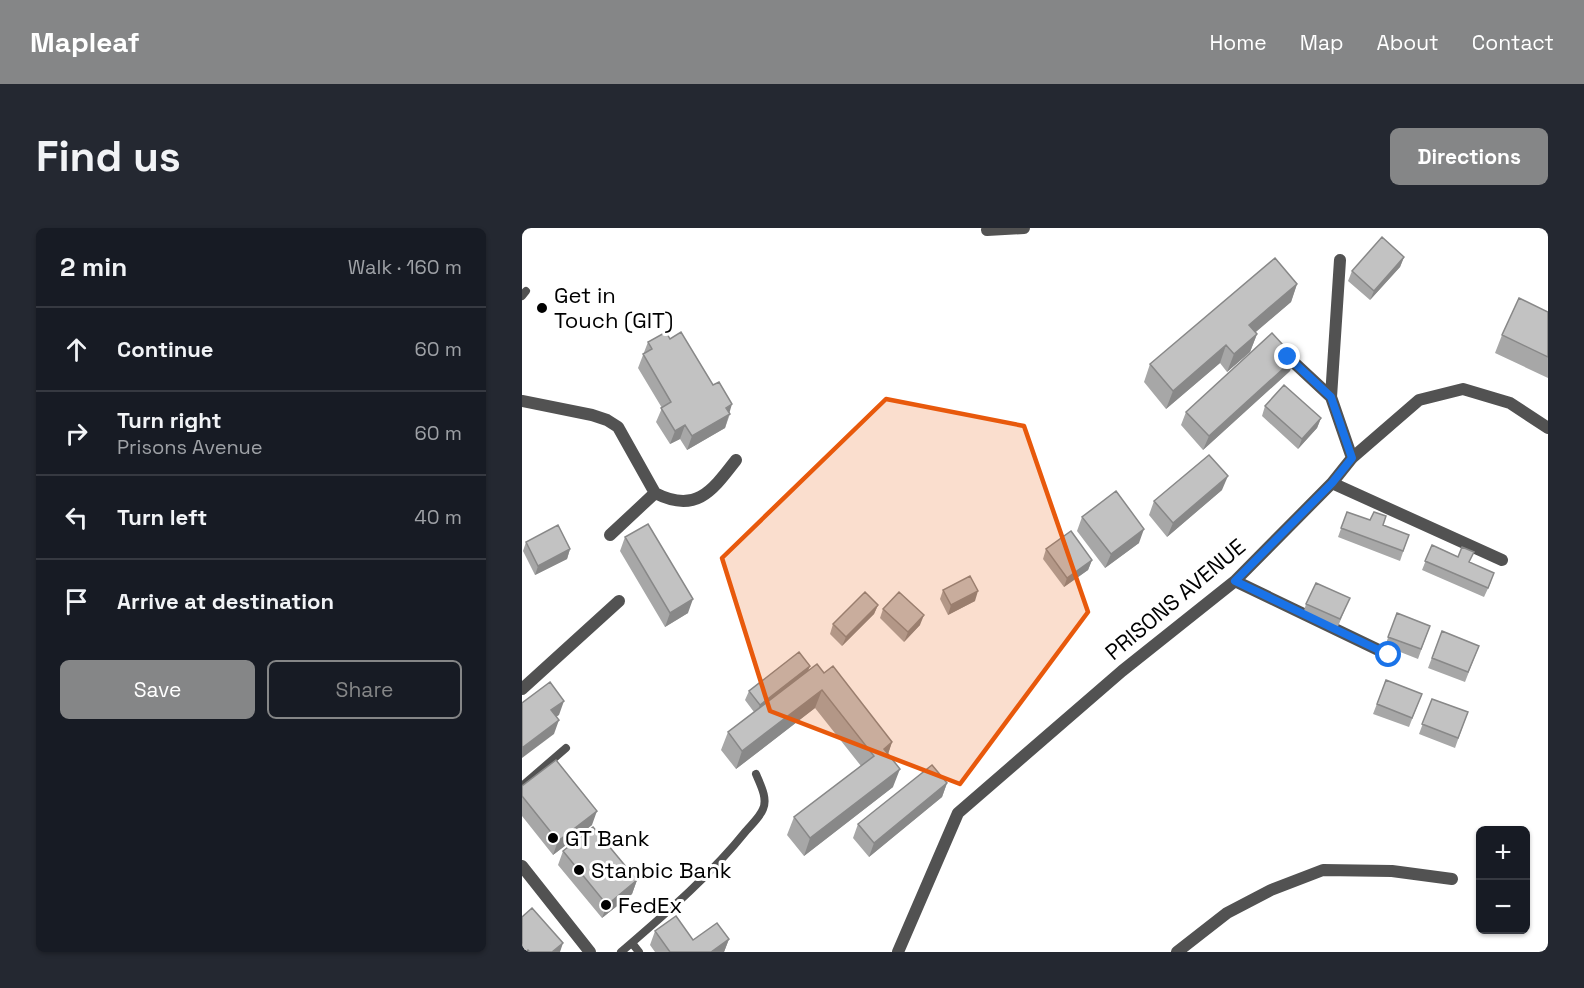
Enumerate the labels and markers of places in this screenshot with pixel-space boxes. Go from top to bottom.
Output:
place label: Get in Touch (GIT) [554,281,673,334]
marker: Get in Touch (GIT) [535,301,549,315]
place label: GT Bank [565,824,650,852]
marker: GT Bank [546,831,560,845]
place label: Stanbic Bank [591,856,732,884]
marker: Stanbic Bank [572,863,586,877]
place label: FedEx [618,891,682,919]
marker: FedEx [599,898,613,912]

